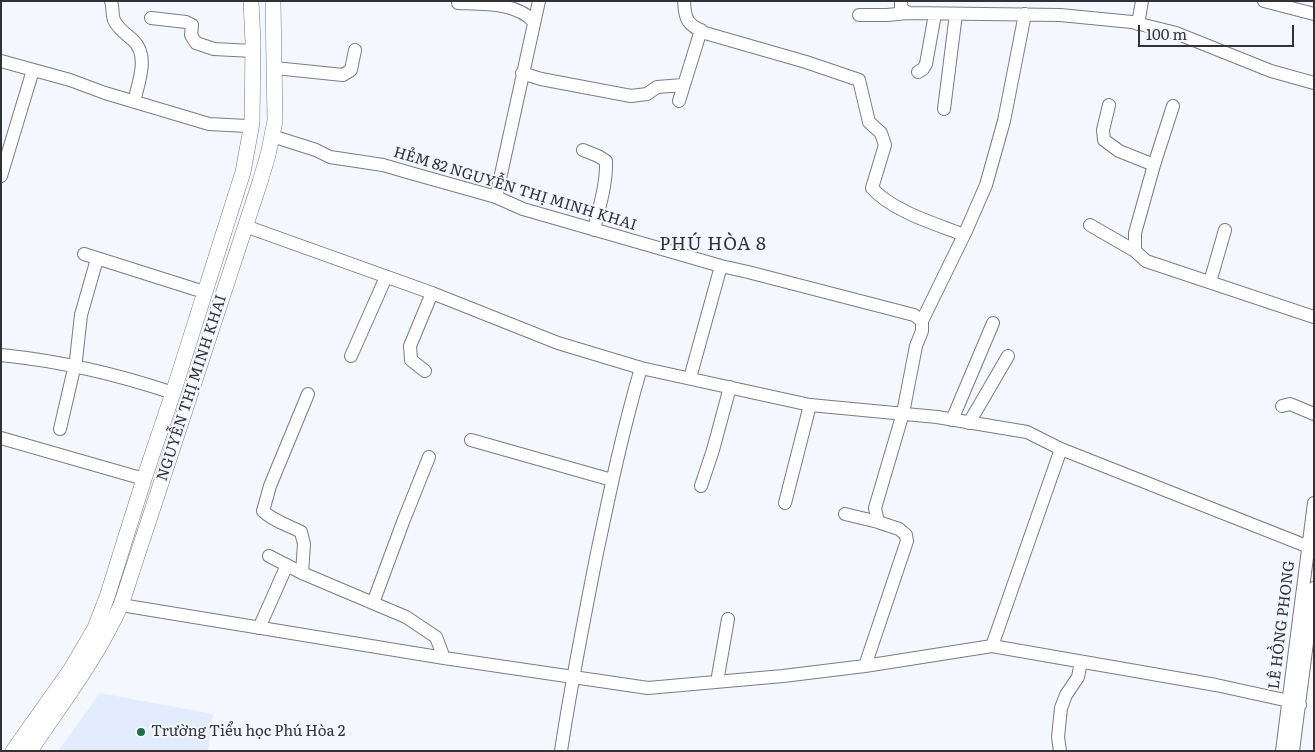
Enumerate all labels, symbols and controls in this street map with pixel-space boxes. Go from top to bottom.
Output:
scale bar [1140,15,1296,47]
text: 100 m [1146,22,1187,45]
street label: HẺM 82 NGUYỄN THỊ MINH KHAI [391,143,639,235]
district label: PHÚ HÒA 8 [658,234,768,256]
street label: NGUYỄN THỊ MINH KHAI [153,293,231,483]
street label: LÊ HỒNG PHONG [1265,560,1299,690]
place label: Trường Tiểu học Phú Hòa 2 [151,723,345,741]
marker: Trường Tiểu học Phú Hòa 2 [135,726,147,738]

